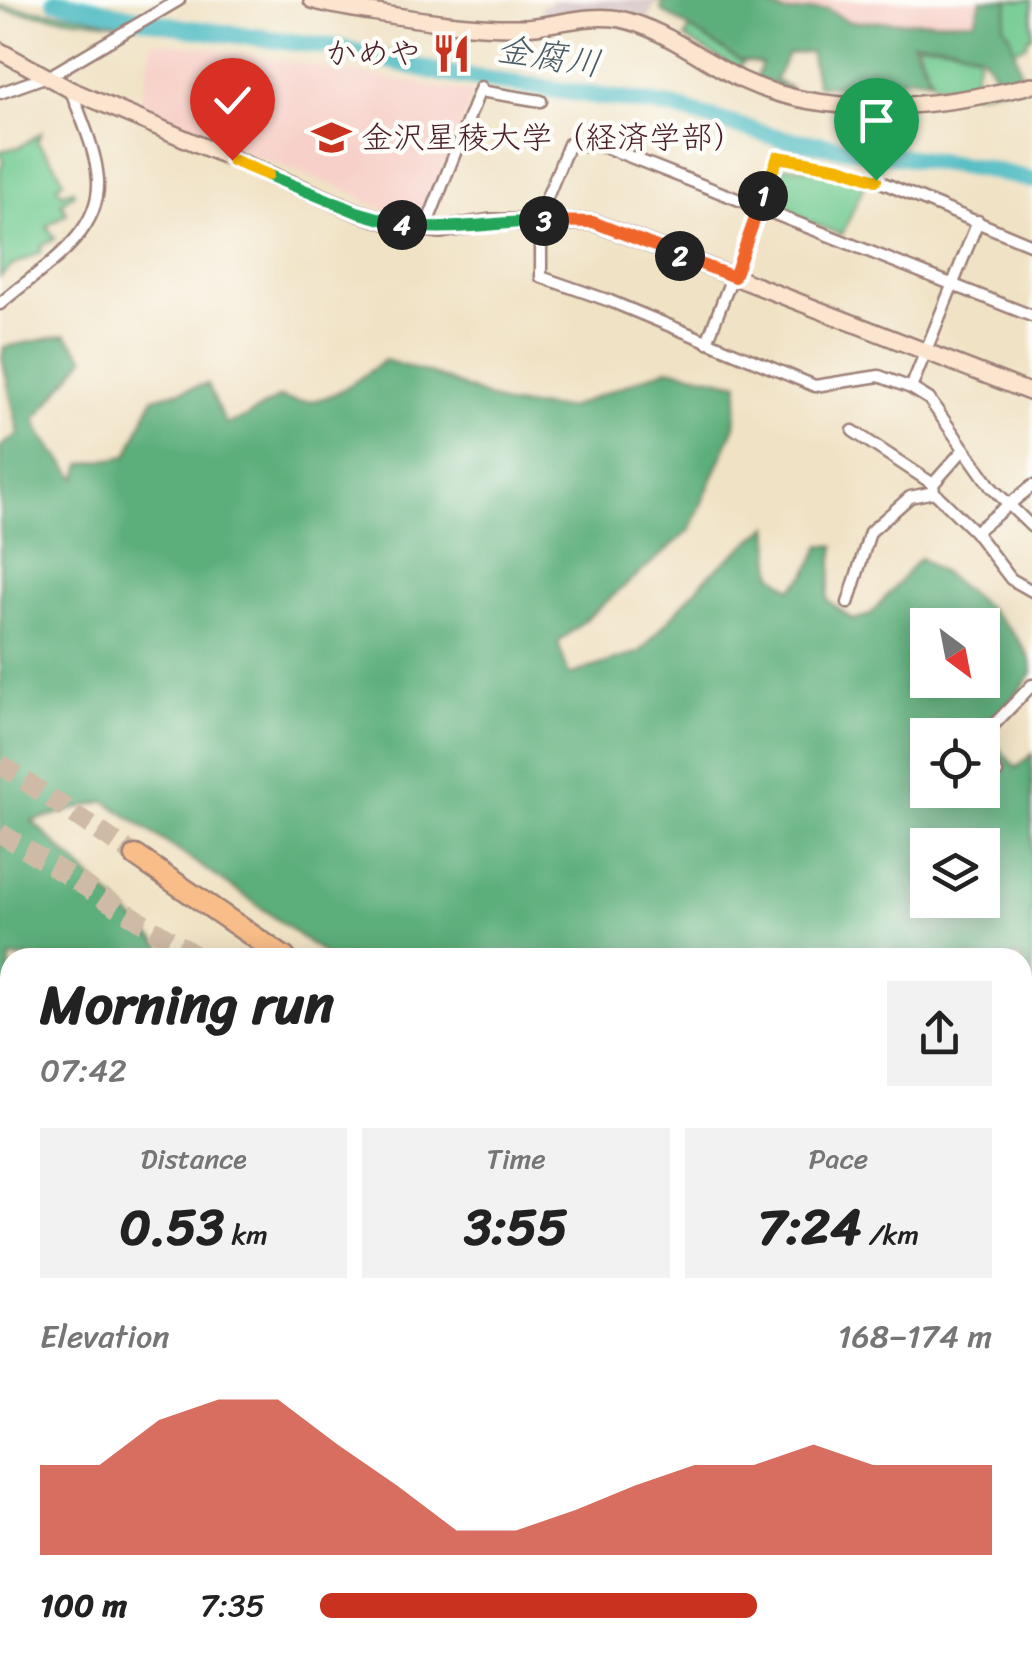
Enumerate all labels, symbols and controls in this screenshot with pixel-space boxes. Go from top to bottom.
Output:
water label: 金腐川 [492,17,606,95]
place label: かめや [325,25,421,82]
restaurant icon: かめや [430,32,472,74]
pin [190,58,275,161]
icon: check [205,73,260,128]
pin [834,78,919,181]
icon: arrive [849,93,904,148]
place label: 金沢星稜大学（経済学部） [361,109,745,166]
school or university icon: 金沢星稜大学（経済学部） [310,116,352,158]
pin: 1 [738,171,788,221]
text: 1 [757,171,769,220]
pin: 3 [519,196,569,246]
text: 3 [536,196,552,245]
pin: 4 [377,200,427,250]
text: 4 [393,200,411,249]
pin: 2 [655,231,705,281]
text: 2 [672,231,688,280]
north arrow [910,608,1000,698]
map controls [910,608,1000,918]
button: locate [910,718,1000,808]
button: layers [910,828,1000,918]
text: Morning run [40,956,334,1053]
button: share [887,981,992,1086]
text: 07:42 [40,1042,127,1099]
text: Distance [141,1134,247,1183]
text: Time [486,1134,546,1183]
text: Pace [809,1134,868,1183]
text: 0.53 [119,1183,224,1272]
text: 3:55 [464,1183,568,1272]
text: 7:24 [758,1183,861,1272]
text: km [224,1210,268,1259]
text: /km [861,1210,919,1259]
text: Elevation [40,1308,170,1365]
text: 168–174 m [838,1308,992,1365]
text: 100 m [40,1577,127,1634]
text: 7:35 [200,1577,265,1634]

